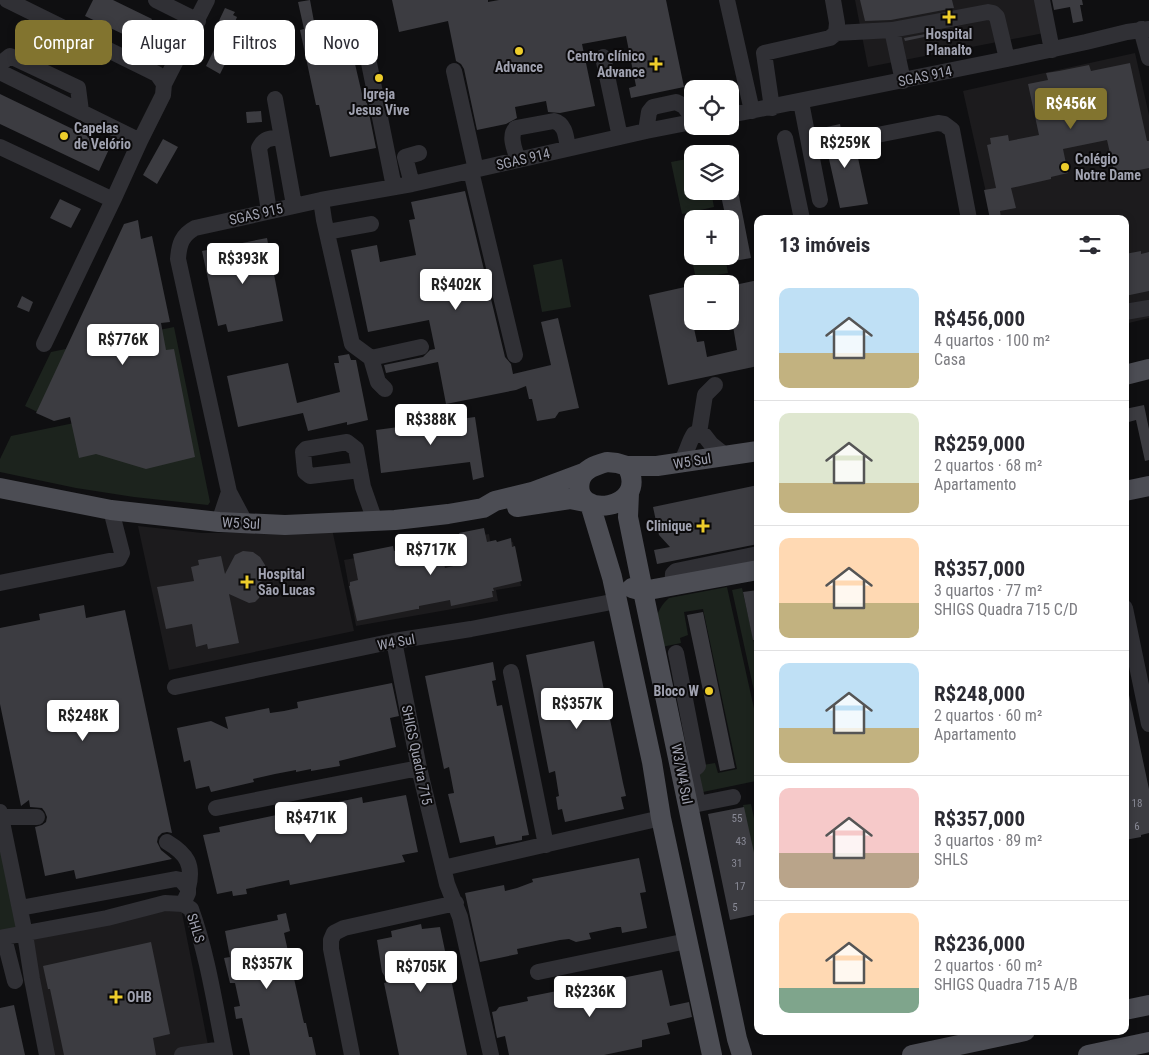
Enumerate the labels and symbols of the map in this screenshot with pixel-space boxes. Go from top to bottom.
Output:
marker: Hospital Planalto [942,10,956,24]
place label: Hospital Planalto [926,26,972,58]
marker: Advance [513,45,525,57]
place label: Centro clínico Advance [567,48,645,80]
marker: Centro clínico Advance [649,57,663,71]
place label: Advance [495,59,543,75]
street label: SGAS 914 [897,62,954,90]
marker: Igreja Jesus Vive [373,72,385,84]
place label: Igreja Jesus Vive [349,86,410,118]
pin: R$456K [1030,88,1112,130]
place label: Capelas de Velório [74,120,131,152]
pin: R$259K [804,126,886,169]
marker: Capelas de Velório [58,130,70,142]
street label: SGAS 914 [494,145,552,173]
place label: Colégio Notre Dame [1075,151,1141,183]
marker: Colégio Notre Dame [1059,161,1071,173]
street label: SGAS 915 [227,200,285,228]
pin: R$393K [202,242,284,285]
pin: R$402K [415,268,497,311]
pin: R$776K [82,324,164,366]
pin: R$388K [390,404,472,446]
street label: W5 Sul [672,450,712,472]
street label: W5 Sul [222,514,260,532]
place label: Clinique [646,518,692,534]
marker: Clinique [696,519,710,533]
pin: R$717K [390,534,472,576]
place label: Hospital São Lucas [258,566,315,598]
marker: Hospital São Lucas [240,575,254,589]
street label: W4 Sul [376,631,416,653]
place label: Bloco W [654,683,699,699]
marker: Bloco W [703,685,715,697]
pin: R$357K [536,688,618,730]
pin: R$248K [42,700,124,742]
street label: SHIGS Quadra 715 [399,704,435,806]
street label: W3/W4 Sul [668,743,696,805]
house number: 18 [1132,797,1142,810]
pin: R$471K [270,802,352,844]
house number: 55 [732,812,742,825]
house number: 6 [1134,820,1140,833]
house number: 43 [736,835,746,848]
house number: 31 [732,857,742,870]
house number: 17 [735,880,745,893]
house number: 5 [732,901,738,914]
street label: SHLS [184,911,208,945]
pin: R$357K [226,948,308,990]
pin: R$705K [380,950,462,993]
pin: R$236K [549,976,631,1018]
place label: OHB [127,989,152,1005]
marker: OHB [109,990,123,1004]

